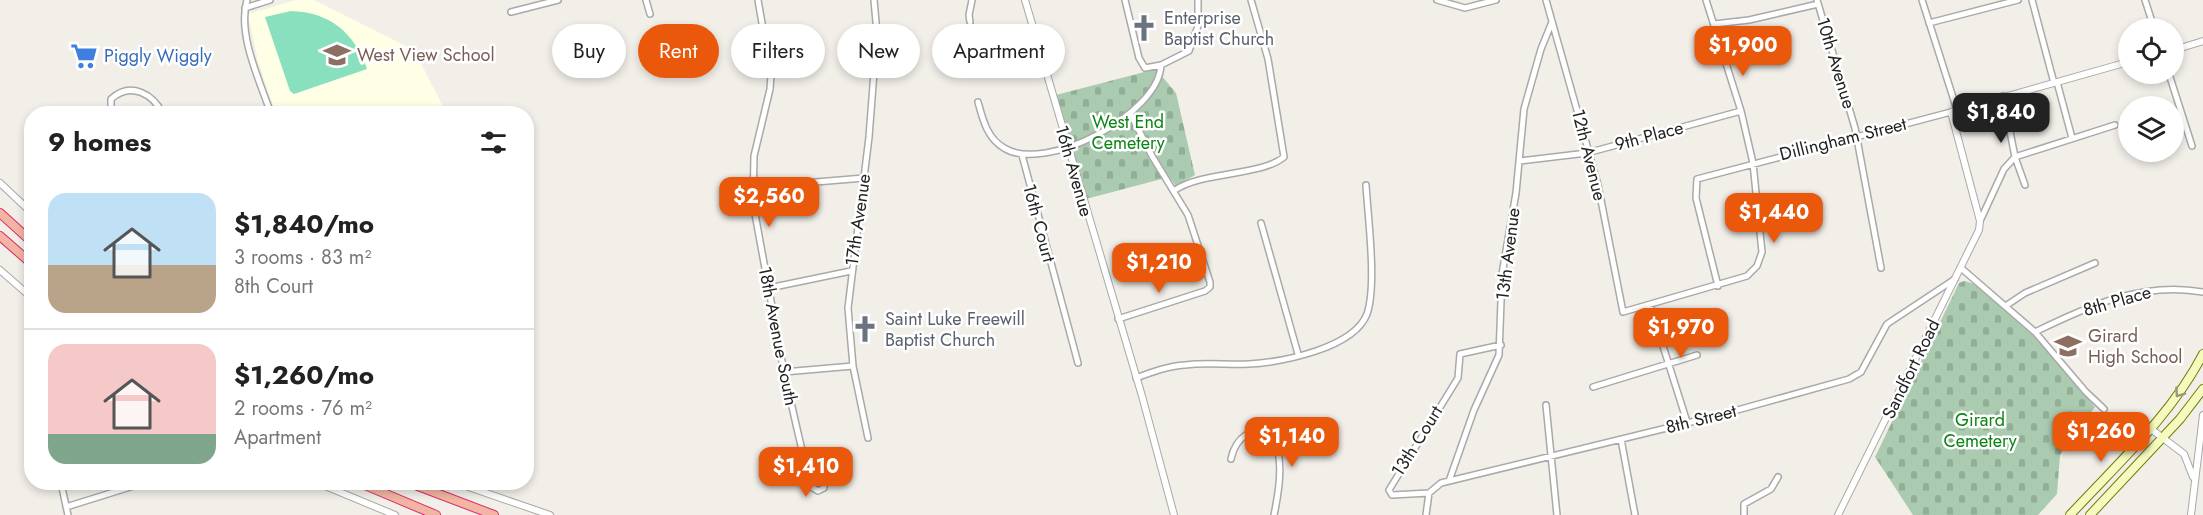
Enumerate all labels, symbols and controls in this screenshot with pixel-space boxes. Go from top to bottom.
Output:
place label: Enterprise Baptist Church [1164,5,1274,52]
church icon: Enterprise Baptist Church [1129,13,1159,43]
street label: 10th Avenue [1810,14,1862,112]
map controls [2118,18,2184,162]
button: locate [2118,18,2184,84]
chip: Buy [552,24,626,78]
chip: Rent [638,24,719,78]
chip: Filters [731,24,825,78]
chip: New [837,24,920,78]
chip: Apartment [932,24,1065,78]
pin: $1,900 [1694,26,1792,77]
text: $1,900 [1709,31,1777,60]
school or university icon: West View School [322,40,352,70]
supermarket icon: Piggly Wiggly [69,41,99,71]
place label: West View School [357,42,495,68]
place label: Piggly Wiggly [104,43,212,69]
pin: $1,840 [1952,93,2050,144]
button: layers [2118,96,2184,162]
text: $1,840 [1967,98,2035,127]
street label: 12th Avenue [1565,106,1613,204]
park label: West End Cemetery [1091,109,1165,156]
street label: Dillingham Street [1777,110,1910,167]
street label: 9th Place [1612,114,1686,158]
street label: 16th Avenue [1049,122,1099,220]
text: 9 homes [48,123,151,161]
icon: filters [477,126,510,159]
street label: 17th Avenue [839,172,877,268]
pin: $2,560 [720,177,818,228]
street label: 16th Court [1016,181,1062,266]
text: $2,560 [733,182,805,211]
pin: $1,440 [1725,193,1823,244]
text: $1,440 [1739,198,1809,227]
text: $1,840/mo [234,205,374,243]
street label: 13th Avenue [1489,206,1527,302]
icon: home [96,217,168,289]
text: 3 rooms · 83 m² [234,243,371,272]
pin: $1,210 [1110,243,1208,294]
text: $1,210 [1126,248,1192,277]
street label: 18th Avenue South [752,264,804,408]
text: 8th Court [234,272,313,301]
street label: 8th Place [2080,279,2154,323]
place label: Saint Luke Freewill Baptist Church [885,306,1025,353]
pin: $1,970 [1632,308,1730,359]
text: $1,970 [1647,313,1715,342]
church icon: Saint Luke Freewill Baptist Church [850,314,880,344]
street label: Sandfort Road [1876,315,1946,423]
place label: Girard High School [2088,323,2182,370]
school or university icon: Girard High School [2053,331,2083,361]
text: $1,260/mo [234,356,374,394]
icon: home [96,368,168,440]
one-way arrow [2175,387,2186,398]
text: 2 rooms · 76 m² [234,394,372,423]
street label: 8th Street [1663,398,1740,440]
street label: 13th Court [1385,400,1449,481]
park label: Girard Cemetery [1943,407,2017,454]
pin: $1,260 [2052,412,2150,463]
pin: $1,140 [1243,417,1341,468]
text: $1,260 [2067,417,2135,446]
text: $1,140 [1259,422,1325,451]
text: Apartment [234,423,321,452]
pin: $1,410 [757,447,855,498]
text: $1,410 [773,452,839,481]

